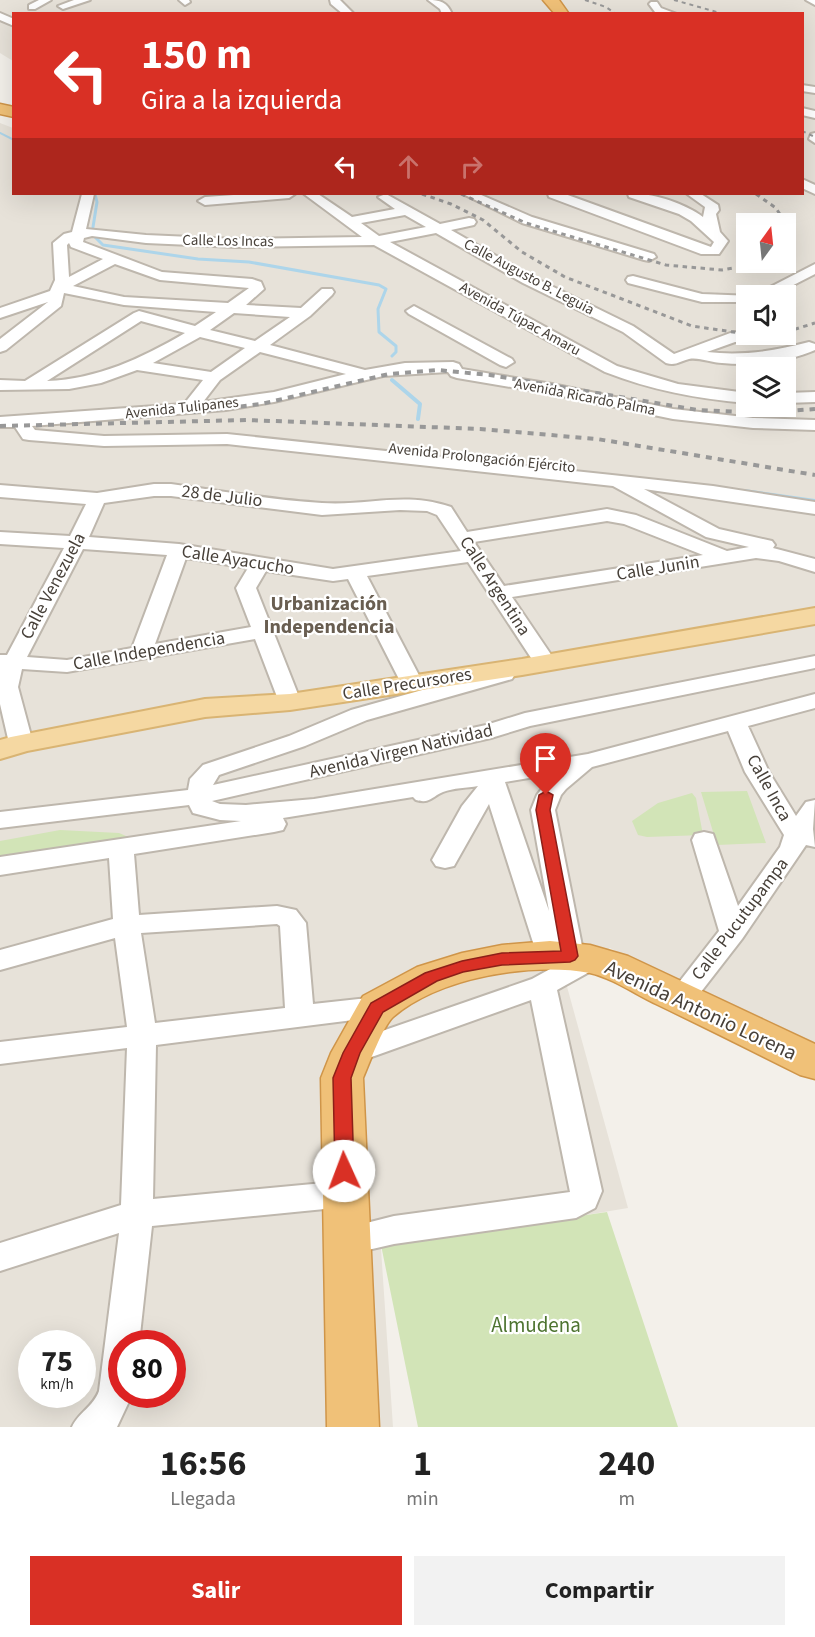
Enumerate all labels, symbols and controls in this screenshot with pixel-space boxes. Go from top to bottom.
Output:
text: 150 m [141,25,252,85]
icon: left [42,36,120,114]
text: Gira a la izquierda [141,81,342,120]
icon: left [329,150,362,183]
icon: ahead [392,150,425,183]
icon: right [455,150,488,183]
north arrow [736,213,796,273]
map controls [736,213,796,417]
street label: Calle Los Incas [182,230,274,252]
street label: Calle Augusto B. Leguia [460,234,598,320]
street label: Avenida Túpac Amaru [456,277,584,361]
button: sound [736,285,796,345]
button: layers [736,357,796,417]
street label: Avenida Ricardo Palma [513,373,657,421]
street label: Avenida Tulipanes [124,392,240,424]
street label: Avenida Prolongación Ejército [388,438,576,478]
street label: 28 de Julio [180,479,264,513]
street label: Calle Venezuela [14,528,92,644]
street label: Calle Argentina [453,531,537,641]
street label: Calle Ayacucho [180,539,296,581]
street label: Calle Junin [615,549,701,587]
district label: Urbanización Independencia [263,590,395,641]
street label: Calle Independencia [71,625,227,677]
street label: Calle Precursores [341,661,473,707]
street label: Avenida Virgen Natividad [307,718,495,784]
pin [520,733,571,795]
icon: arrive [529,742,562,775]
street label: Calle Inca [740,750,798,826]
street label: Calle Pucutupampa [686,853,794,985]
street label: Avenida Antonio Lorena [600,952,802,1068]
position arrow [312,1139,376,1203]
park label: Almudena [491,1310,581,1340]
speed limit sign: 80 [108,1330,186,1408]
text: 75 [41,1340,73,1383]
text: km/h [40,1374,74,1395]
text: 16:56 [160,1438,247,1489]
text: 1 [413,1438,432,1489]
text: 240 [598,1438,655,1489]
text: Llegada [170,1485,236,1513]
text: min [406,1485,439,1513]
text: m [618,1485,635,1513]
button: Salir [30,1556,402,1625]
button: Compartir [414,1556,785,1625]

